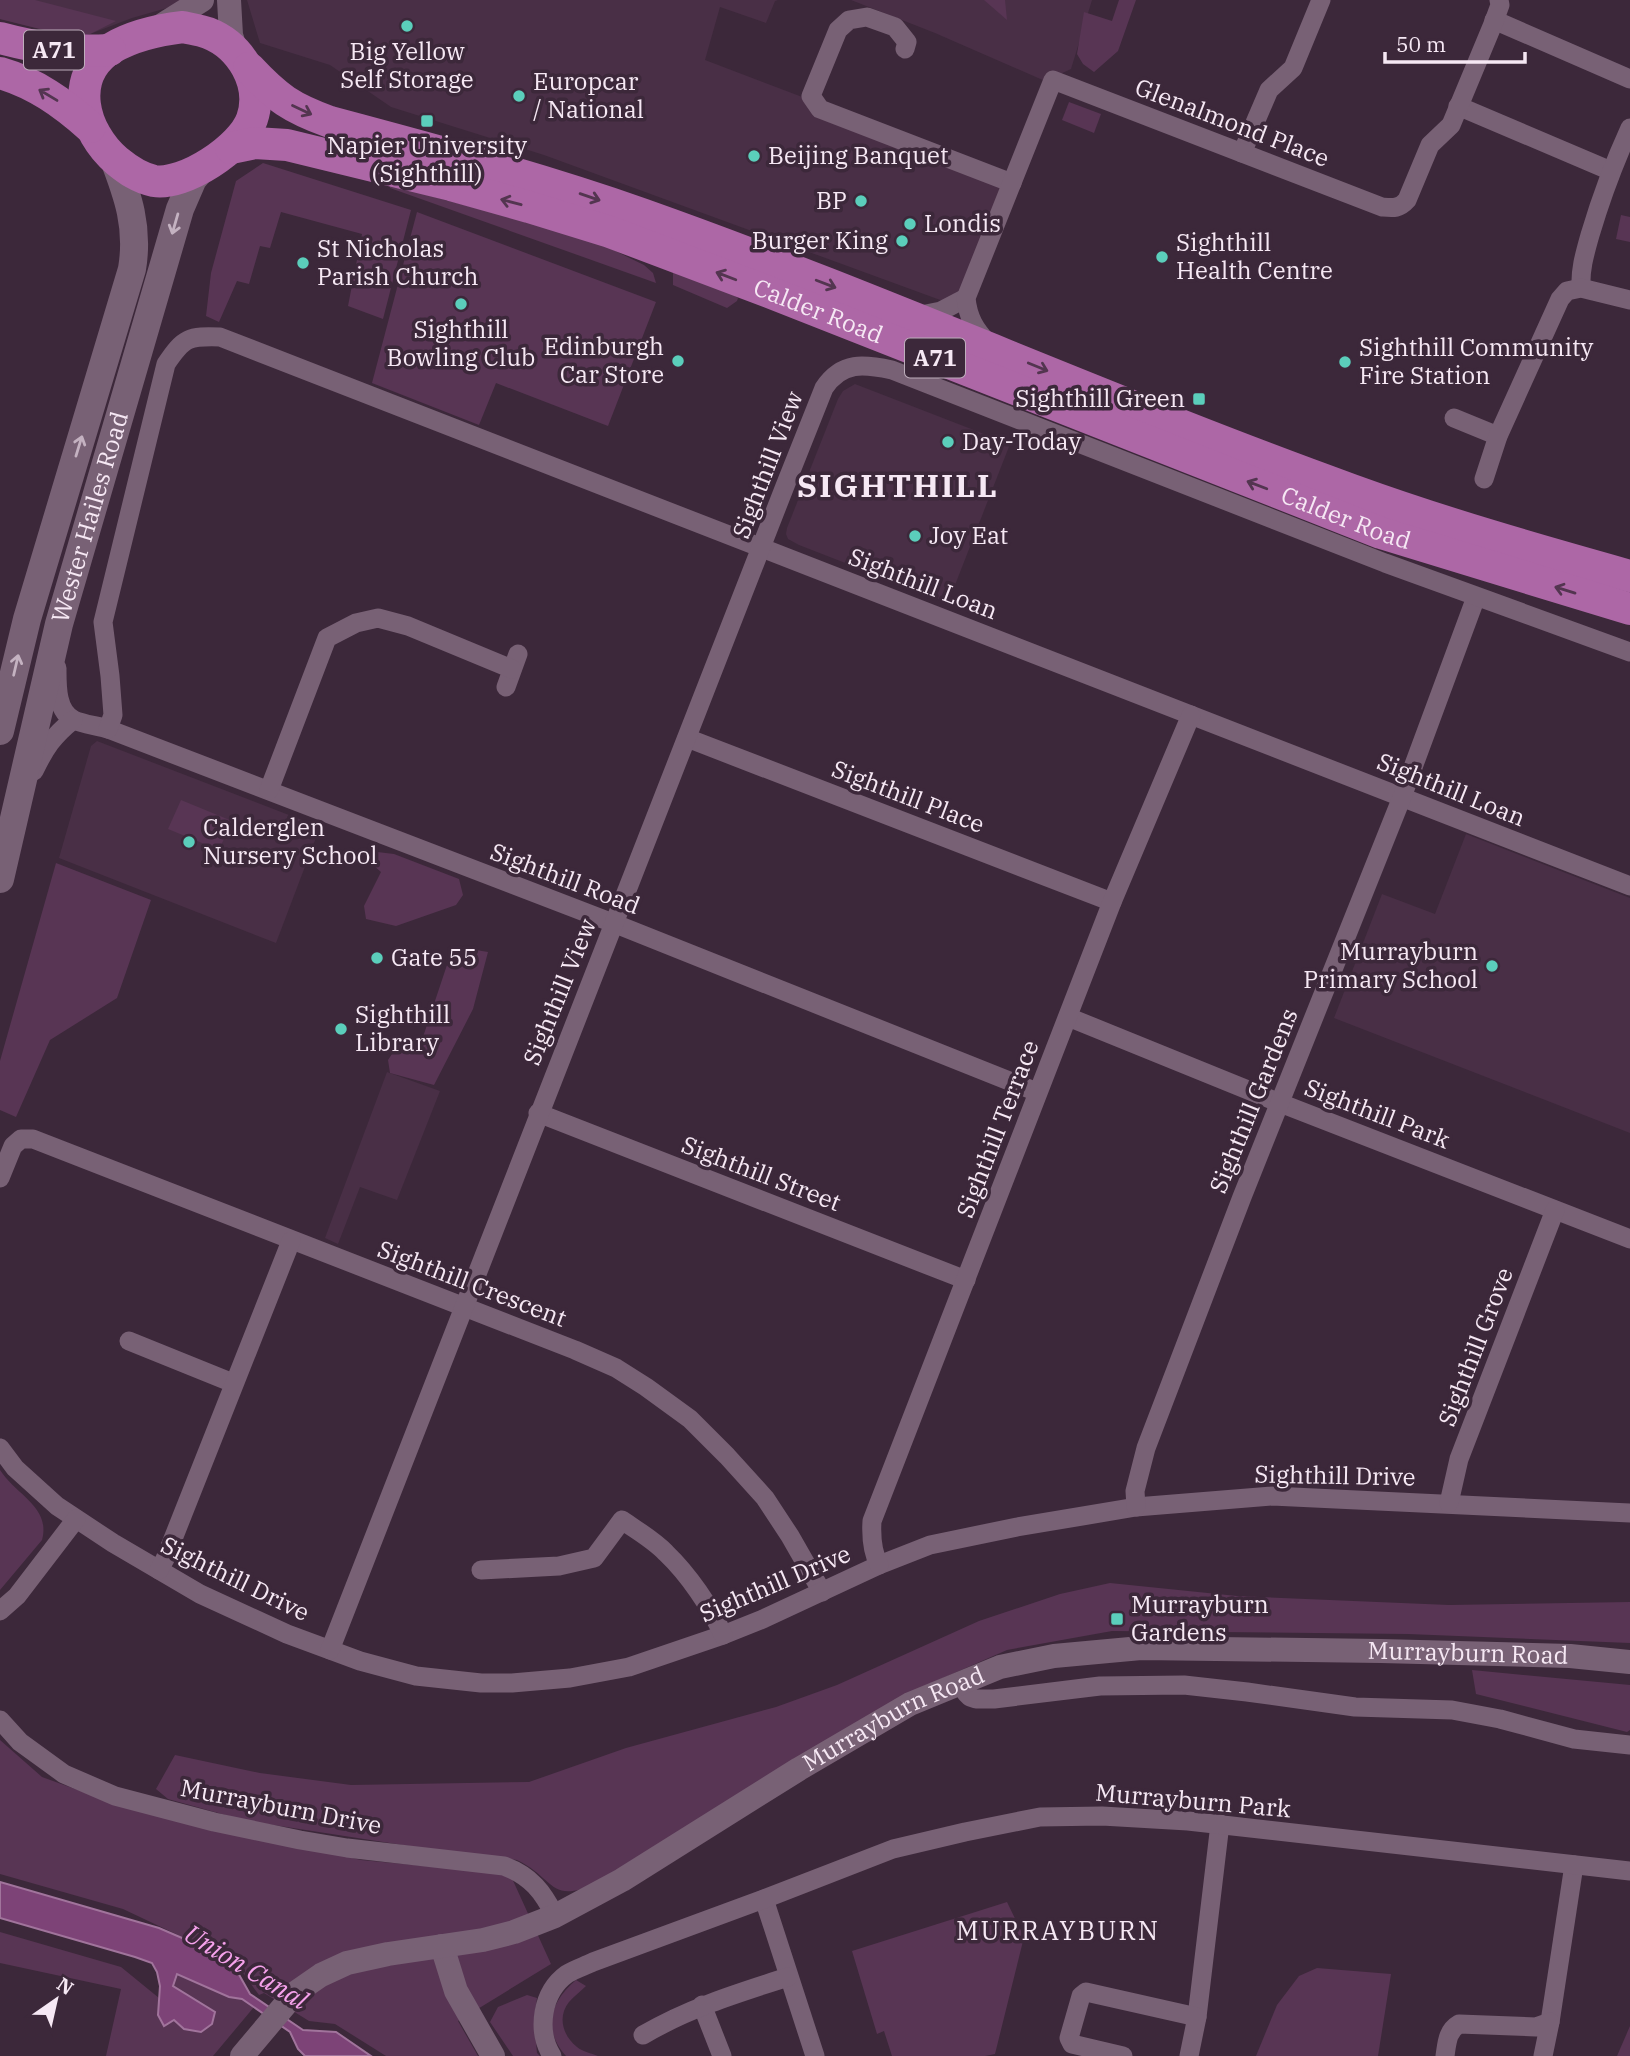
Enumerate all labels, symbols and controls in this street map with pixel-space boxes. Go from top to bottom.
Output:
marker: Big Yellow Self Storage [399,18,415,34]
scale bar [1385,21,1525,65]
text: 50 m [1396,30,1446,58]
road number: A71 [24,31,84,70]
place label: Big Yellow Self Storage [340,35,474,95]
place label: Europcar / National [533,65,644,125]
street label: Glenalmond Place [1131,70,1334,174]
one-way arrow [38,88,58,102]
marker: Europcar / National [511,88,527,104]
one-way arrow [291,104,312,117]
marker: Napier University (Sighthill) [419,113,435,129]
place label: Napier University (Sighthill) [327,129,527,189]
place label: Beijing Banquet [768,139,948,171]
marker: Beijing Banquet [746,148,762,164]
place label: BP [816,184,847,216]
one-way arrow [578,192,600,204]
marker: BP [853,193,869,209]
one-way arrow [500,195,523,208]
place label: Londis [924,207,1001,239]
one-way arrow [168,213,181,235]
marker: Londis [902,216,918,232]
place label: Burger King [752,224,888,256]
place label: Sighthill Health Centre [1176,226,1333,286]
place label: St Nicholas Parish Church [317,232,479,292]
marker: Burger King [894,233,910,249]
marker: Sighthill Health Centre [1154,249,1170,265]
marker: St Nicholas Parish Church [295,255,311,271]
one-way arrow [715,268,737,281]
street label: Calder Road [749,271,888,350]
one-way arrow [815,278,837,291]
marker: Sighthill Bowling Club [453,296,469,312]
place label: Sighthill Bowling Club [387,313,535,373]
place label: Edinburgh Car Store [543,330,664,390]
place label: Sighthill Community Fire Station [1359,331,1594,391]
road number: A71 [905,338,965,378]
marker: Edinburgh Car Store [670,353,686,369]
marker: Sighthill Community Fire Station [1337,354,1353,370]
one-way arrow [1027,361,1048,374]
place label: Sighthill Green [1015,382,1185,414]
street label: Sighthill View [724,386,810,543]
marker: Sighthill Green [1191,391,1207,407]
street label: Wester Hailes Road [43,408,135,626]
place label: Day-Today [962,425,1081,457]
marker: Day-Today [940,434,956,450]
one-way arrow [73,436,86,458]
district label: SIGHTHILL [797,464,999,506]
one-way arrow [1246,477,1268,490]
street label: Calder Road [1277,478,1415,556]
place label: Joy Eat [929,519,1008,551]
marker: Joy Eat [907,528,923,544]
street label: Sighthill Loan [844,540,1002,626]
one-way arrow [1554,582,1576,595]
one-way arrow [10,654,23,677]
street label: Sighthill Loan [1373,745,1530,833]
street label: Sighthill Place [827,752,989,840]
place label: Calderglen Nursery School [203,811,377,871]
marker: Calderglen Nursery School [181,834,197,850]
street label: Sighthill Road [486,835,645,921]
street label: Sighthill View [515,913,603,1070]
place label: Murrayburn Primary School [1303,935,1478,995]
place label: Gate 55 [391,941,477,973]
marker: Gate 55 [369,950,385,966]
marker: Murrayburn Primary School [1484,958,1500,974]
place label: Sighthill Library [355,998,450,1058]
street label: Sighthill Gardens [1201,1004,1305,1198]
marker: Sighthill Library [333,1021,349,1037]
street label: Sighthill Terrace [949,1035,1046,1222]
street label: Sighthill Park [1300,1071,1455,1155]
street label: Sighthill Street [677,1128,846,1218]
street label: Sighthill Crescent [373,1232,571,1334]
street label: Sighthill Grove [1430,1263,1520,1430]
street label: Sighthill Drive [1254,1458,1416,1492]
street label: Sighthill Drive [156,1528,315,1628]
street label: Sighthill Drive [694,1537,855,1629]
place label: Murrayburn Gardens [1131,1588,1269,1648]
marker: Murrayburn Gardens [1109,1611,1125,1627]
street label: Murrayburn Road [1367,1634,1569,1671]
street label: Murrayburn Road [796,1658,989,1778]
street label: Murrayburn Drive [178,1771,384,1841]
street label: Murrayburn Park [1094,1776,1292,1824]
district label: MURRAYBURN [956,1913,1160,1947]
water label: Union Canal [178,1916,315,2017]
north arrow [21,1965,91,2035]
text: N [53,1972,78,2000]

